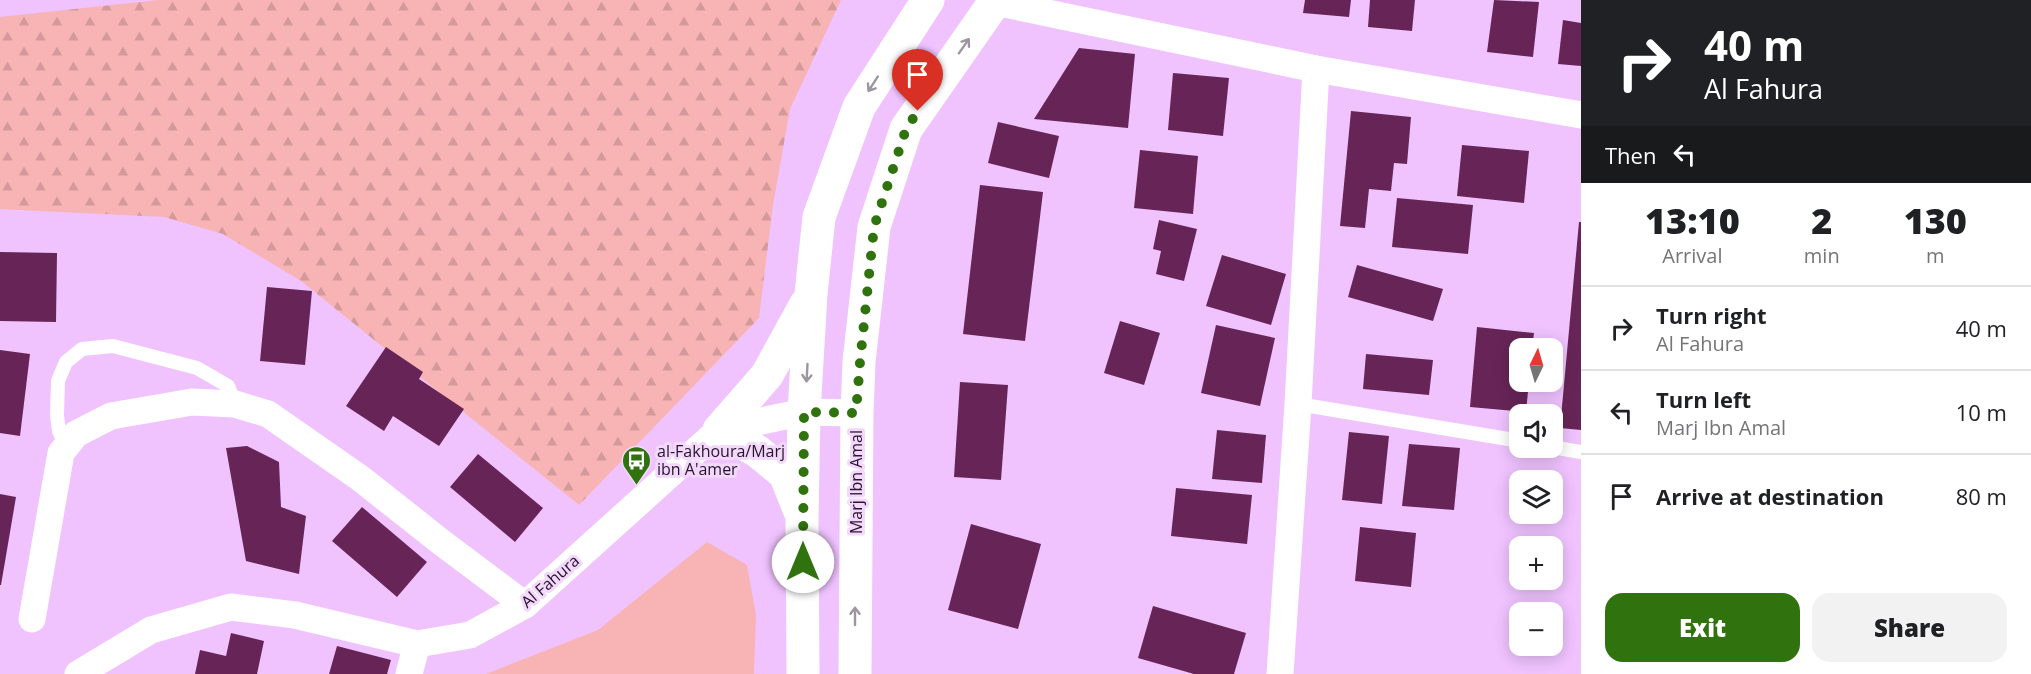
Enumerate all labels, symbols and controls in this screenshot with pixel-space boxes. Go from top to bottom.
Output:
text: 40 m [1704,16,1804,73]
icon: right [1605,24,1683,102]
one-way arrow [958,38,970,54]
pin [892,49,943,111]
icon: arrive [901,58,934,91]
text: Al Fahura [1704,70,1823,107]
one-way arrow [867,76,880,93]
icon: left [1668,138,1701,171]
text: Then [1605,140,1656,170]
text: 13:10 [1645,196,1740,245]
text: 2 [1811,196,1832,245]
text: 130 [1904,196,1967,245]
text: Arrival [1662,242,1723,269]
text: min [1804,242,1840,269]
text: m [1926,242,1945,269]
text: Turn right [1656,300,1767,330]
icon: right [1605,312,1638,345]
text: 40 m [1956,313,2007,343]
text: Al Fahura [1656,330,1744,357]
north arrow [1509,338,1563,392]
map controls [1509,338,1563,656]
one-way arrow [801,362,812,382]
text: Turn left [1656,384,1751,414]
icon: left [1605,396,1638,429]
text: 10 m [1956,397,2007,427]
button: sound [1509,404,1563,458]
text: Marj Ibn Amal [1656,414,1786,441]
street label: Marj Ibn Amal [845,430,867,534]
place label: al-Fakhoura/Marj ibn A'amer [657,440,785,480]
bus stop icon: al-Fakhoura/Marj ibn A'amer [620,444,652,486]
button: layers [1509,470,1563,524]
icon: arrive [1605,480,1638,513]
text: Arrive at destination [1656,481,1884,511]
text: 80 m [1956,481,2007,511]
position arrow [771,530,835,594]
button: + [1509,536,1563,590]
street label: Al Fahura [516,550,584,612]
button: Exit [1605,593,1800,662]
button: Share [1812,593,2007,662]
button: − [1509,602,1563,656]
one-way arrow [849,606,861,626]

